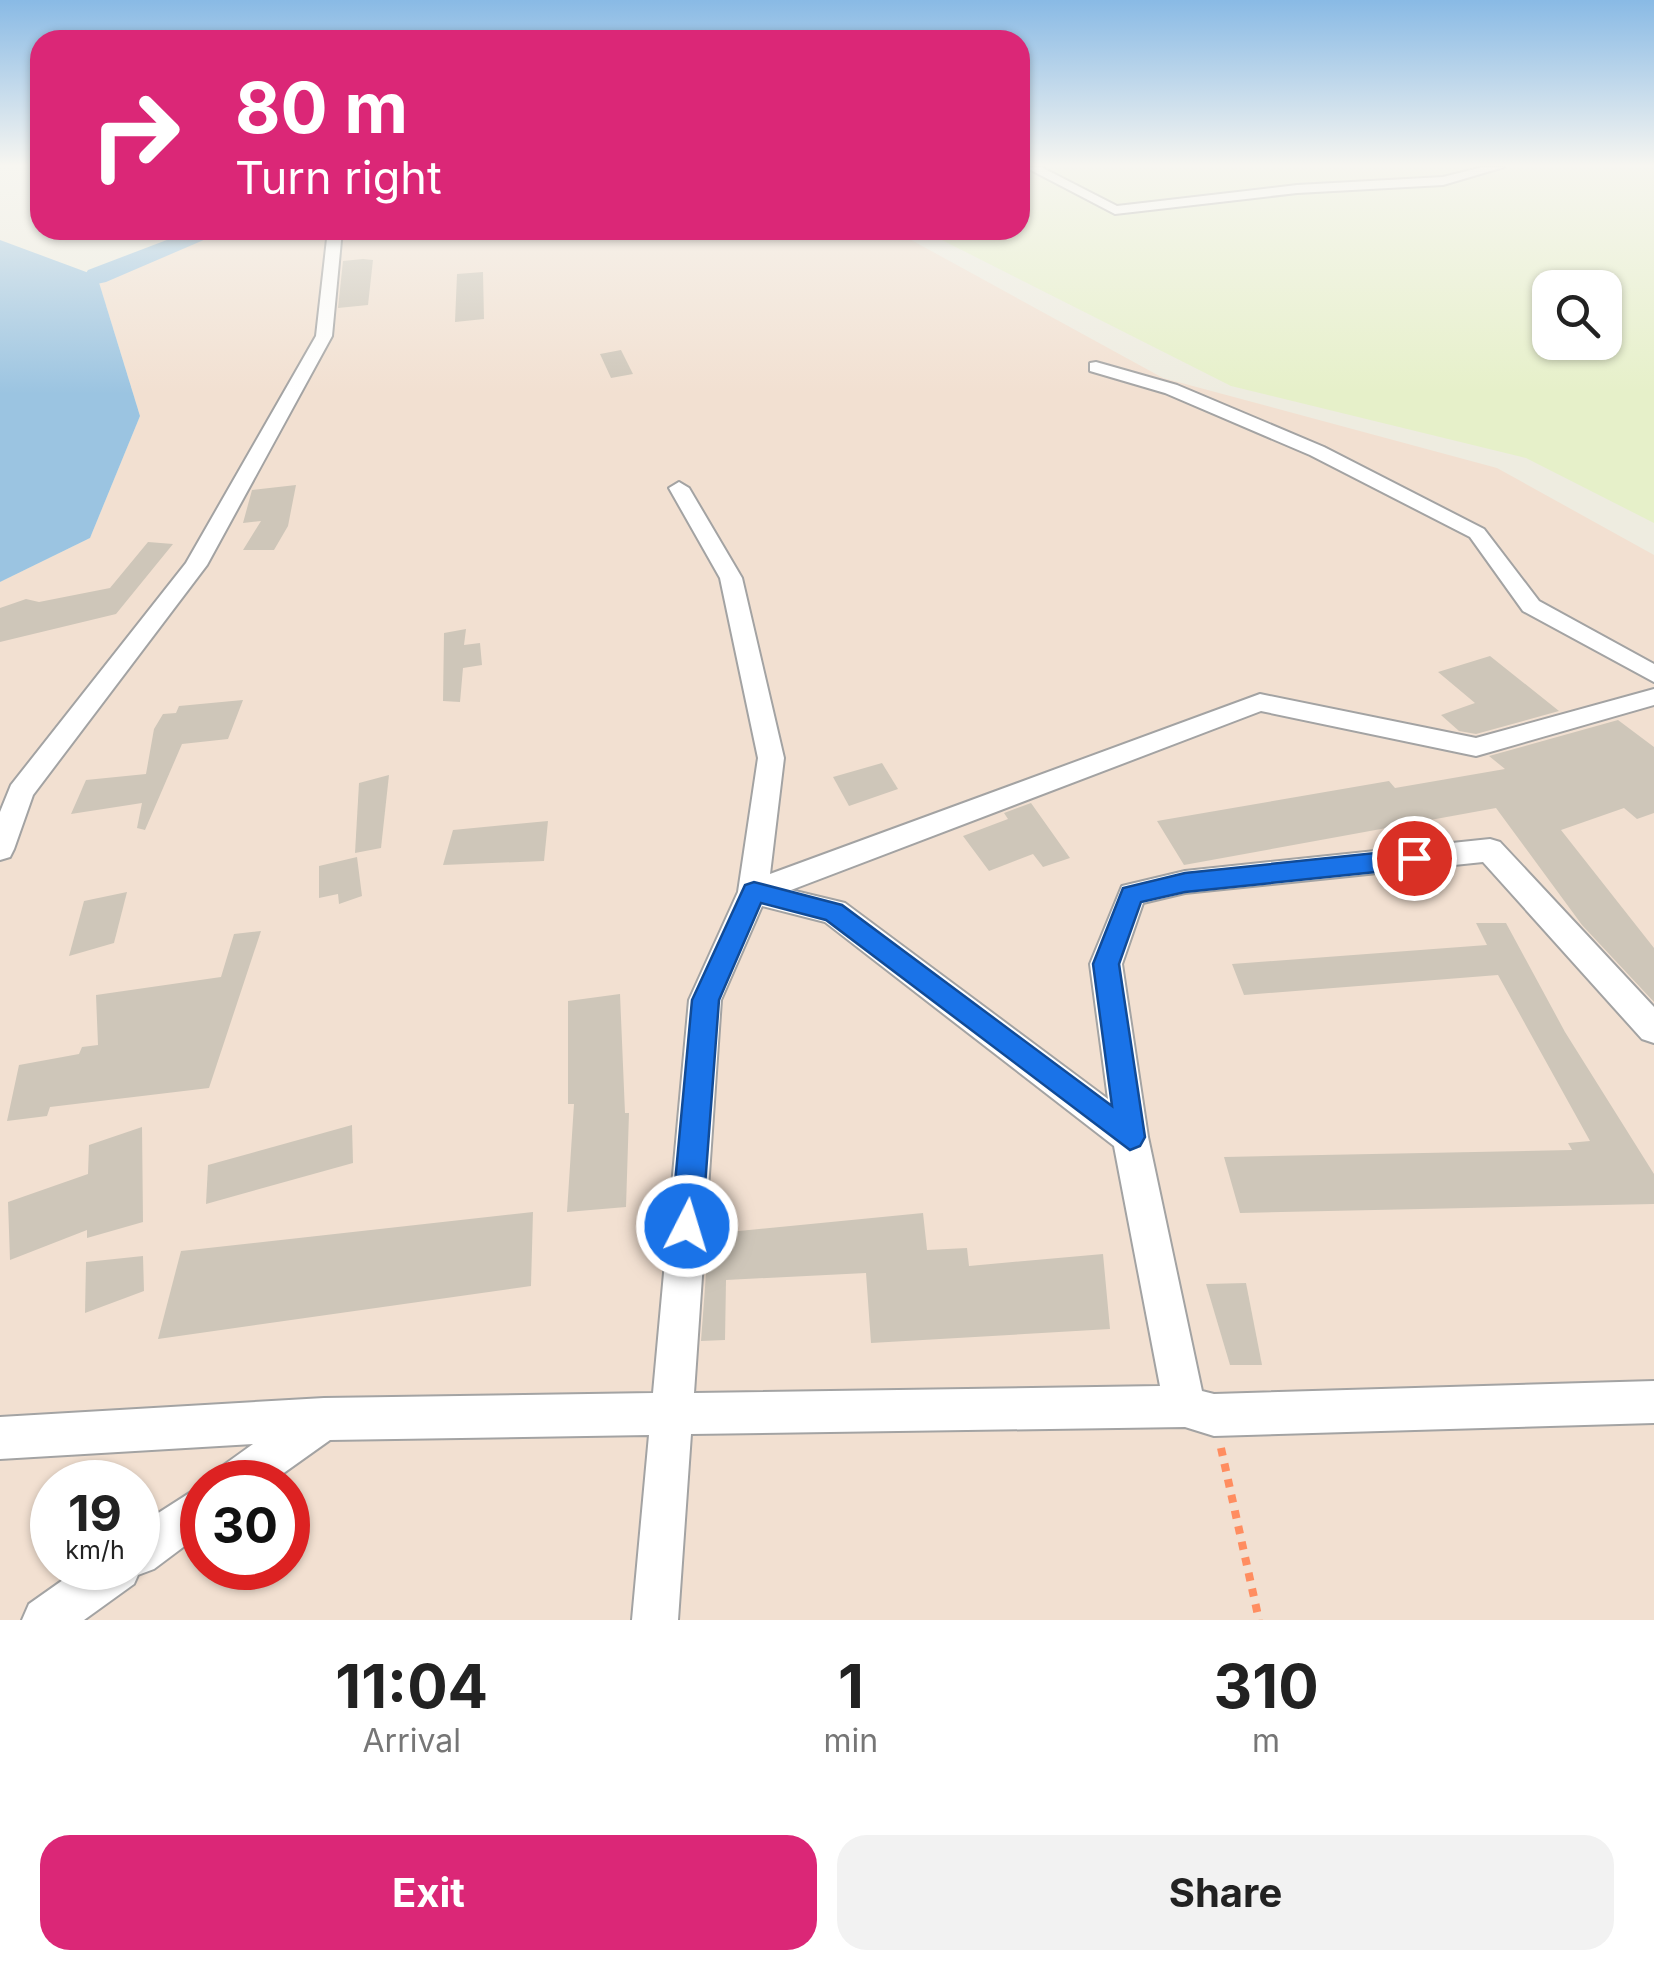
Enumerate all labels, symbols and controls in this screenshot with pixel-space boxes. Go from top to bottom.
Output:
text: 80 m [235,65,408,150]
icon: right [70,70,200,200]
text: Turn right [235,150,442,205]
map controls [1532,270,1622,360]
button: search [1532,270,1622,360]
pin [1372,816,1457,901]
icon: arrive [1387,831,1442,886]
position arrow [635,1174,739,1278]
speed limit sign: 30 [180,1460,310,1590]
text: 19 [68,1483,122,1543]
text: km/h [65,1535,125,1565]
text: 11:04 [335,1650,488,1722]
text: 1 [838,1650,864,1722]
text: 310 [1214,1650,1319,1722]
text: Arrival [363,1721,461,1760]
text: min [824,1721,878,1760]
text: m [1252,1721,1280,1760]
button: Exit [40,1835,817,1950]
button: Share [837,1835,1614,1950]

